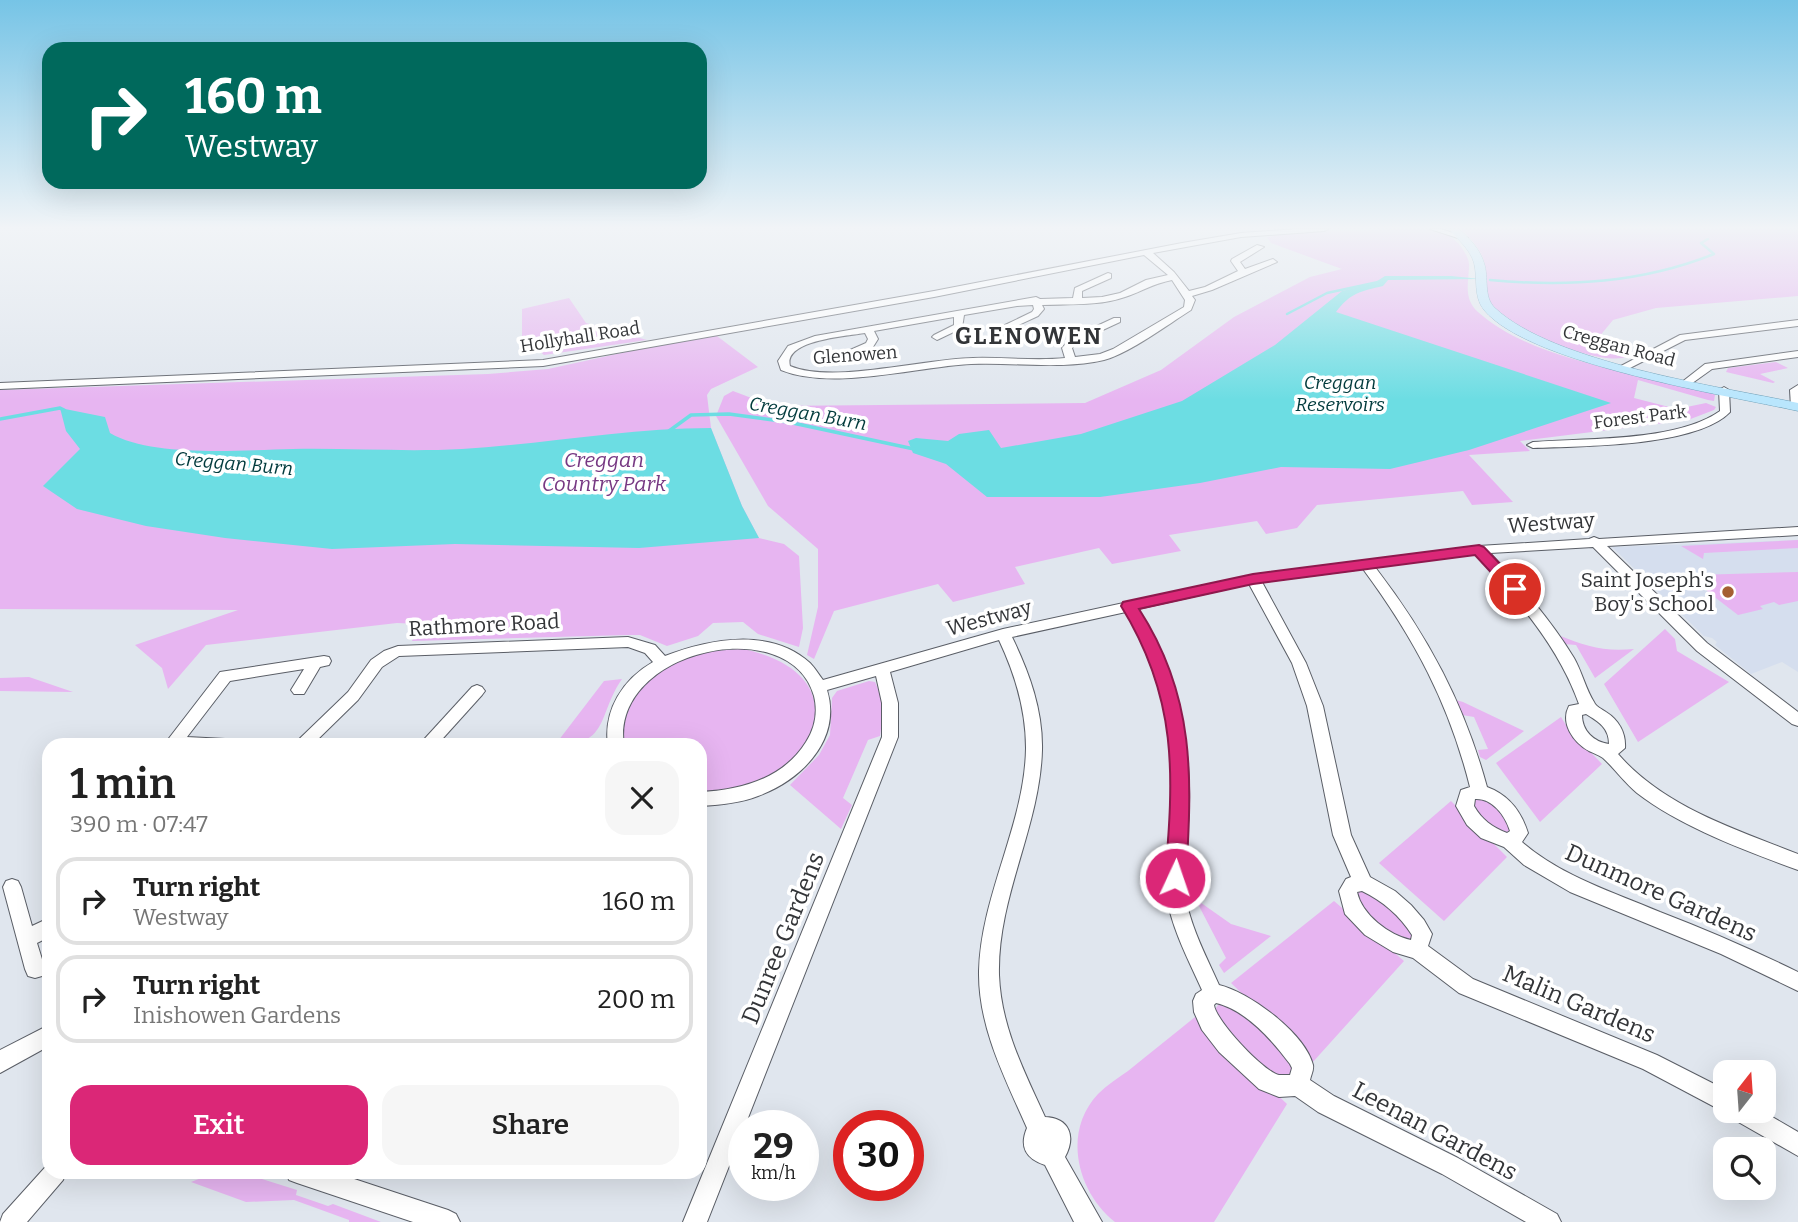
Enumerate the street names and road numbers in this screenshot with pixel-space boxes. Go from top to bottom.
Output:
street label: Hollyhall Road [518,317,642,357]
street label: Creggan Road [1560,320,1678,372]
street label: Glenowen [812,341,899,369]
street label: Forest Park [1592,400,1689,434]
street label: Westway [1507,507,1596,539]
street label: Westway [944,594,1035,642]
street label: Rathmore Road [408,608,560,642]
street label: Dunmore Gardens [1561,838,1761,948]
street label: Dunree Gardens [736,848,830,1028]
street label: Malin Gardens [1499,959,1659,1049]
street label: Leenan Gardens [1348,1076,1522,1186]

